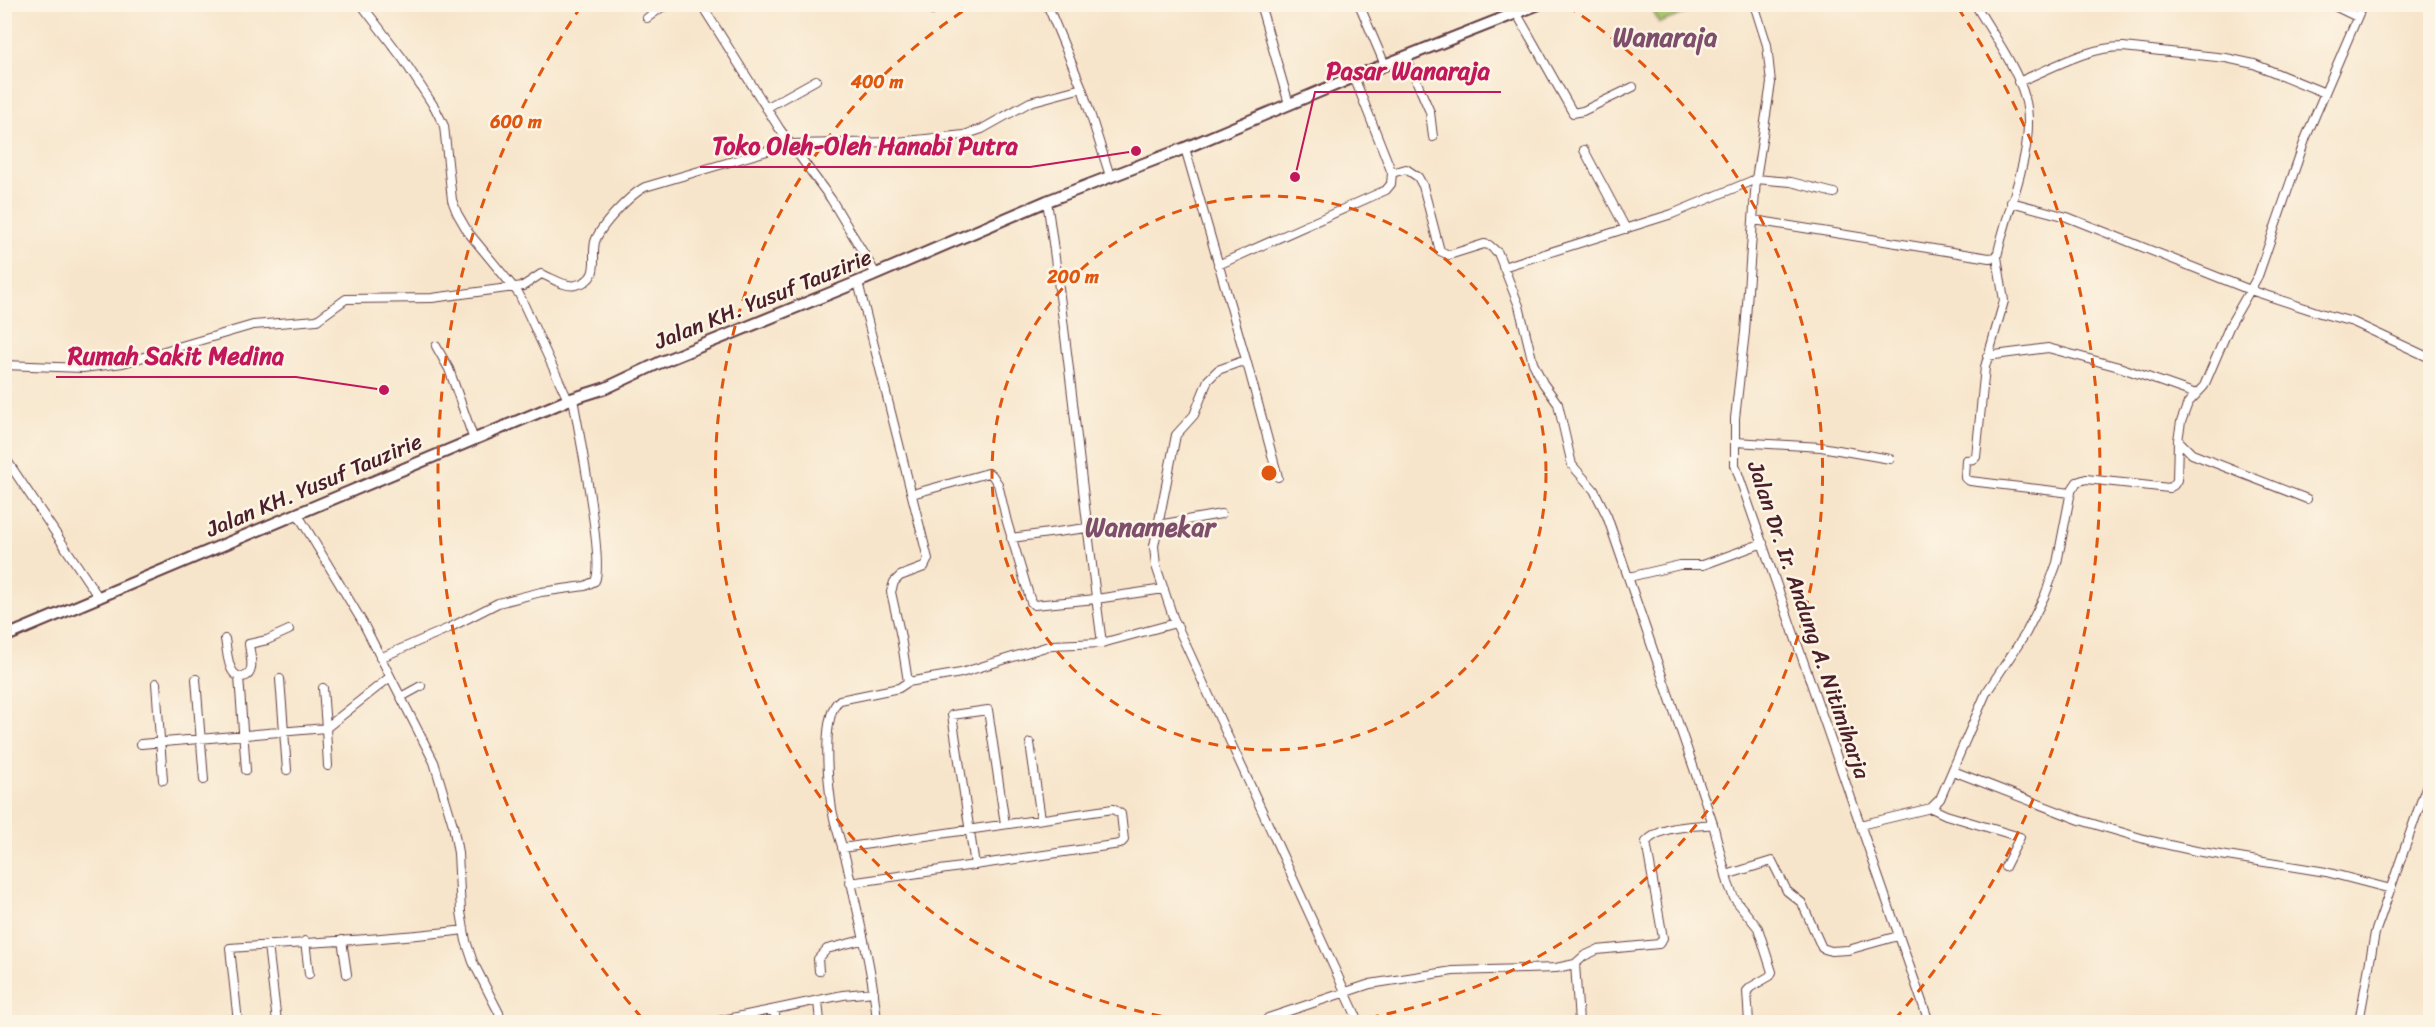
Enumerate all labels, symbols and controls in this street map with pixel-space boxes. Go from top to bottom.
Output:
district label: Wanaraja [1613,14,1717,60]
callout: Pasar Wanaraja [1315,50,1501,92]
text: Pasar Wanaraja [1326,50,1491,92]
text: 400 m [850,66,903,98]
text: 600 m [489,106,542,138]
callout: Toko Oleh-Oleh Hanabi Putra [700,125,1030,167]
text: Toko Oleh-Oleh Hanabi Putra [712,125,1019,167]
street label: Jalan KH. Yusuf Tauzirie [647,238,878,361]
text: 200 m [1046,261,1099,293]
callout: Rumah Sakit Medina [56,335,296,377]
text: Rumah Sakit Medina [67,335,284,377]
street label: Jalan KH. Yusuf Tauzirie [199,422,428,549]
street label: Jalan Dr. Ir. Andung A. Nitimiharja [1736,455,1882,785]
centre of rings [1259,463,1279,483]
district label: Wanamekar [1085,504,1217,550]

